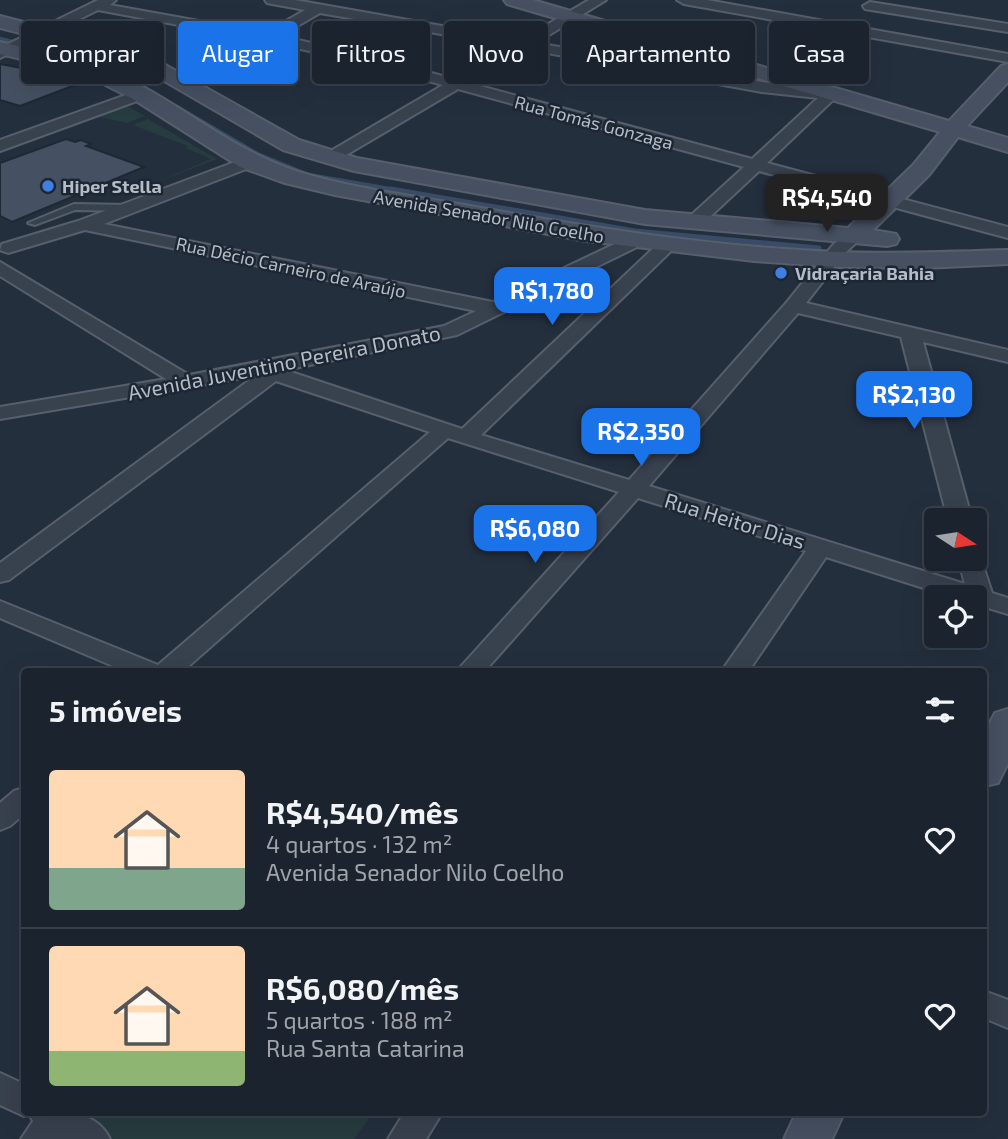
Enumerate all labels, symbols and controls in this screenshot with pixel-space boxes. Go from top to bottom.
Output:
chip: Comprar [21,21,164,84]
chip: Alugar [178,21,298,84]
chip: Filtros [312,21,430,84]
chip: Novo [444,21,548,84]
chip: Apartamento [562,21,755,84]
chip: Casa [769,21,869,84]
street label: Rua Tomás Gonzaga [512,90,676,154]
pin: R$4,540 [762,174,892,234]
place label: Hiper Stella [62,175,162,197]
marker: Hiper Stella [40,178,56,194]
text: R$4,540 [782,183,872,211]
street label: Avenida Senador Nilo Coelho [372,185,606,247]
street label: Rua Décio Carneiro de Araújo [174,232,408,302]
place label: Vidraçaria Bahia [795,262,934,285]
marker: Vidraçaria Bahia [773,265,789,281]
pin: R$1,780 [487,268,617,327]
text: R$1,780 [510,276,594,304]
street label: Avenida Juventino Pereira Donato [125,319,443,405]
pin: R$2,130 [849,372,979,431]
text: R$2,130 [872,380,956,408]
pin: R$2,350 [576,408,706,468]
text: R$2,350 [597,417,685,445]
street label: Rua Heitor Dias [662,487,808,553]
pin: R$6,080 [470,505,600,565]
north arrow [924,508,987,570]
map controls [924,508,987,648]
text: R$6,080 [490,514,580,542]
button: locate [924,585,987,648]
icon: filters [921,691,959,729]
text: 5 imóveis [49,692,182,728]
text: R$4,540/mês [266,794,459,830]
icon: home [105,798,189,882]
icon: heart [921,821,959,859]
text: 4 quartos · 132 m² [266,830,452,858]
text: Avenida Senador Nilo Coelho [266,858,564,886]
text: R$6,080/mês [266,970,459,1006]
icon: home [105,974,189,1058]
icon: heart [921,997,959,1035]
text: 5 quartos · 188 m² [266,1006,453,1034]
text: Rua Santa Catarina [266,1034,465,1062]

